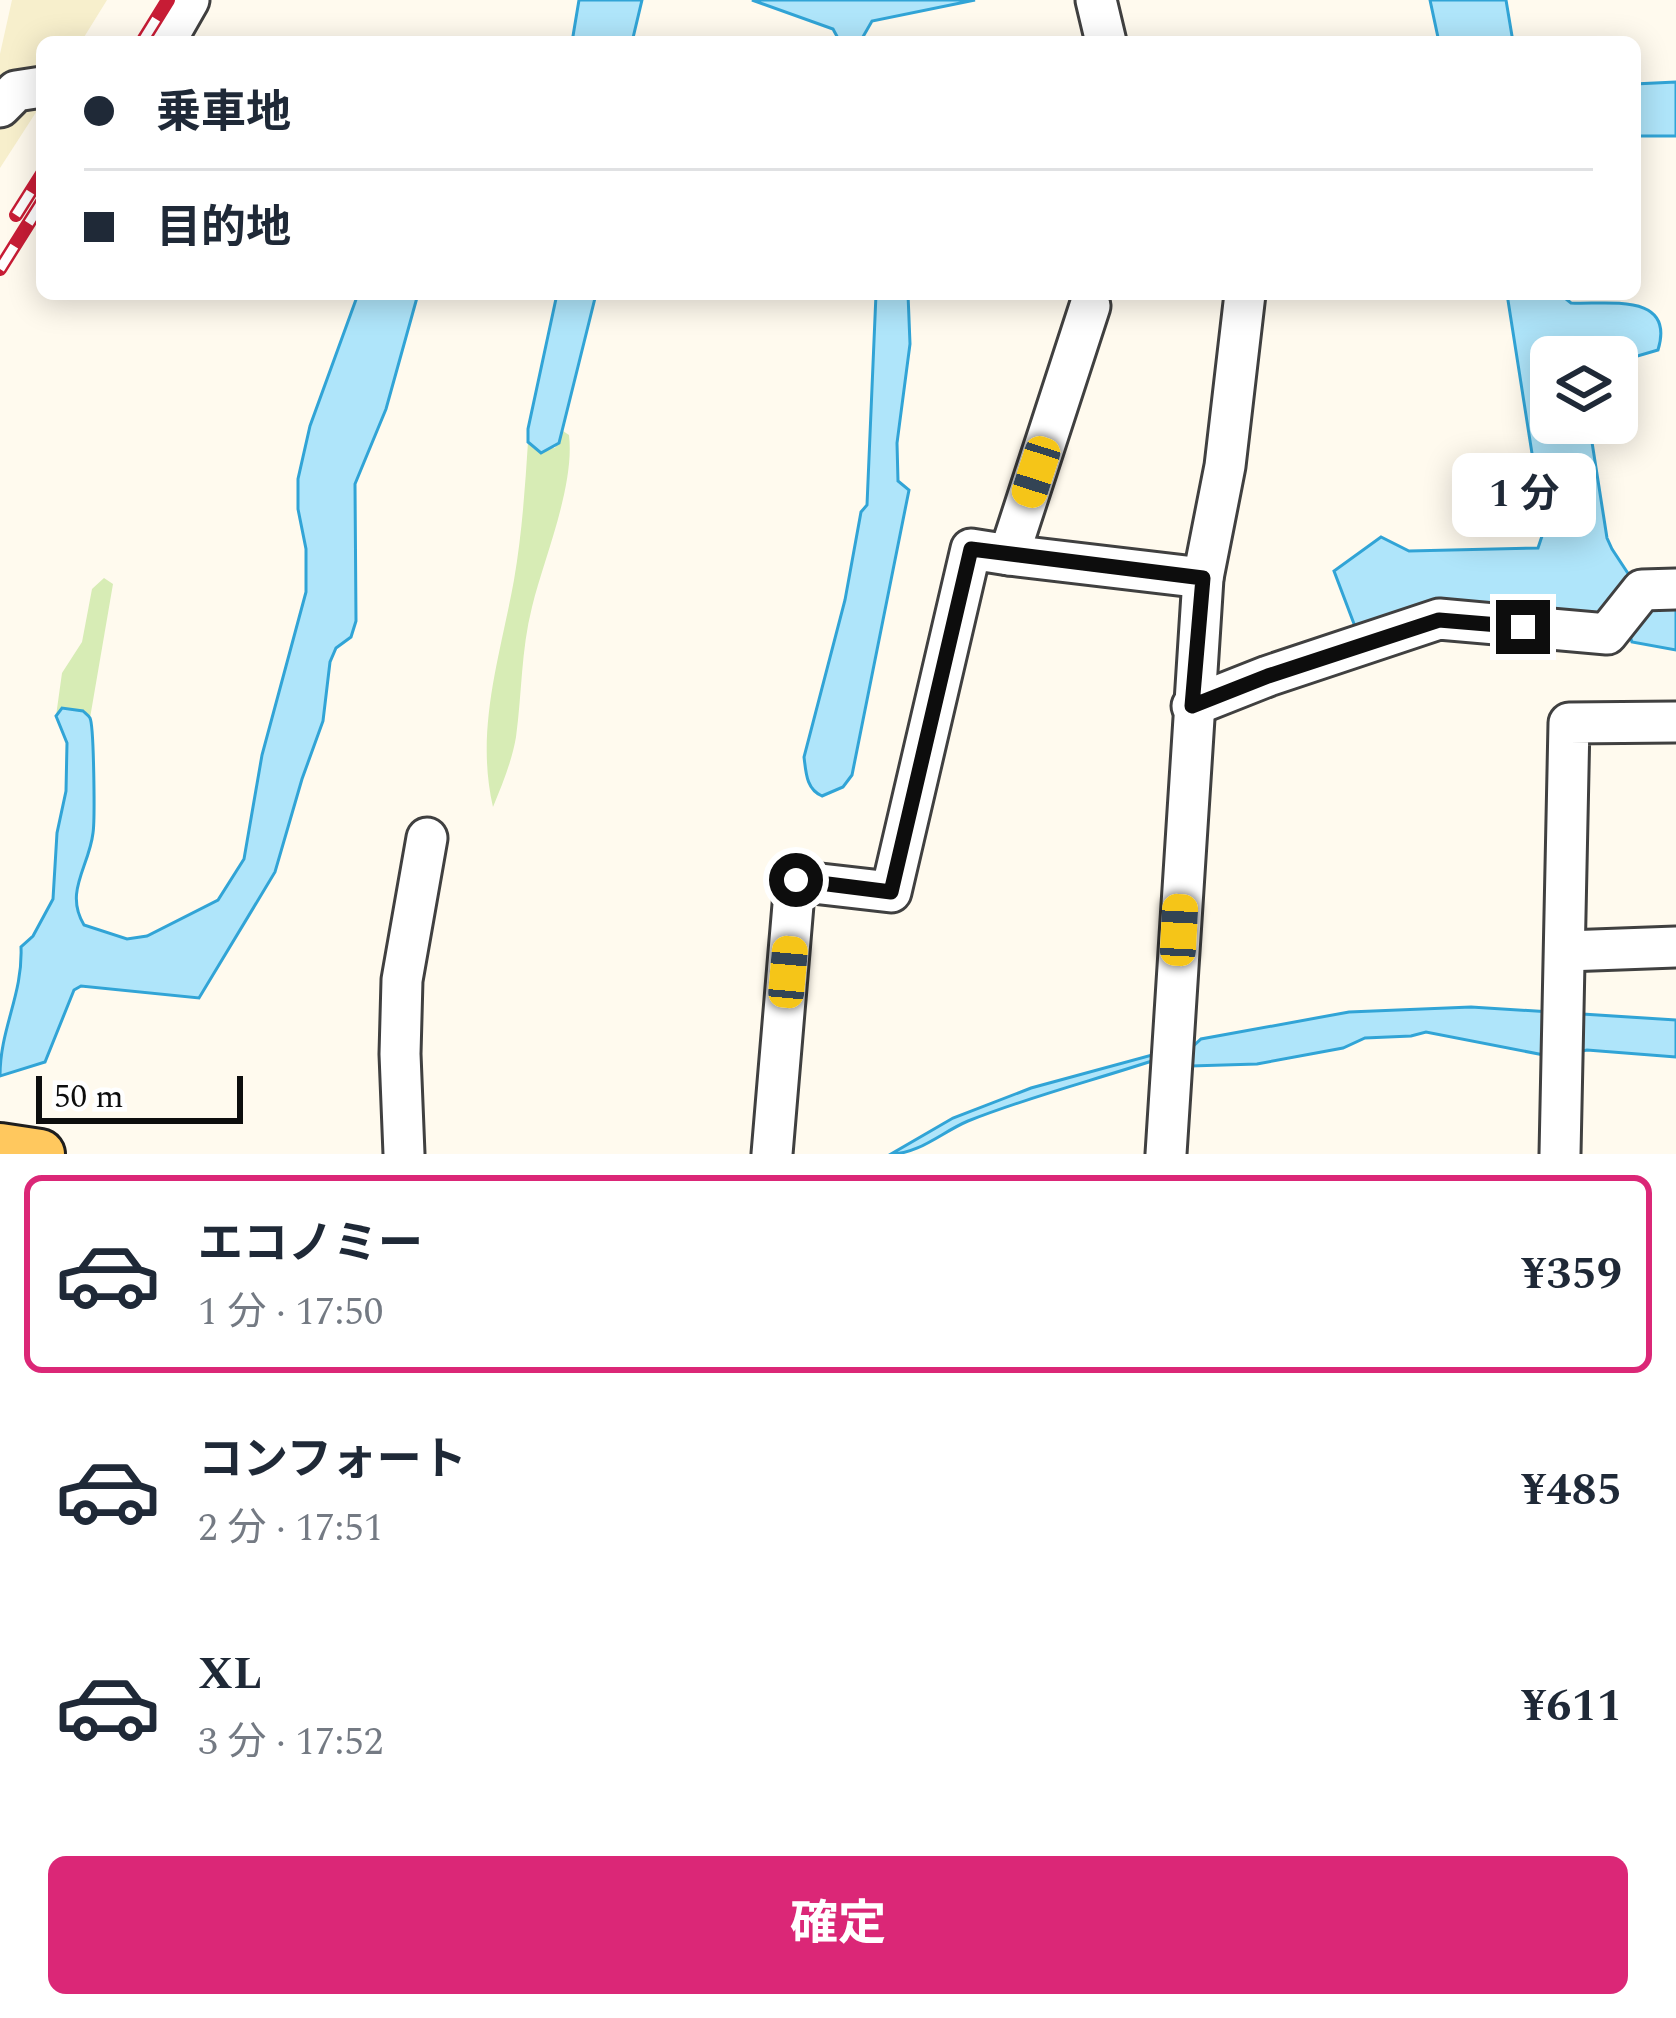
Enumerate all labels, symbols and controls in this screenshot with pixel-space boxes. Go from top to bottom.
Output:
text: 乗車地 [156,79,291,148]
text: 目的地 [156,194,291,263]
map controls [1530,336,1638,444]
button: layers [1530,336,1638,444]
car [1008,432,1064,512]
callout: 1 分 [1451,453,1595,537]
text: 1 分 [1489,465,1559,524]
route end [1496,600,1550,654]
route start [769,853,823,907]
car [1159,893,1199,967]
car [767,935,809,1009]
scale bar [36,1070,243,1123]
text: 50 m [54,1072,124,1122]
text: エコノミー [198,1210,423,1279]
icon: car [54,1220,162,1328]
text: ¥359 [1521,1240,1622,1309]
text: 1 分 · 17:50 [198,1283,383,1342]
text: コンフォート [198,1426,467,1495]
icon: car [54,1436,162,1544]
text: ¥485 [1521,1456,1622,1525]
text: 2 分 · 17:51 [198,1499,383,1558]
text: XL [198,1640,262,1709]
icon: car [54,1652,162,1760]
text: ¥611 [1521,1672,1622,1741]
text: 3 分 · 17:52 [198,1713,383,1772]
button: 確定 [48,1856,1628,1994]

